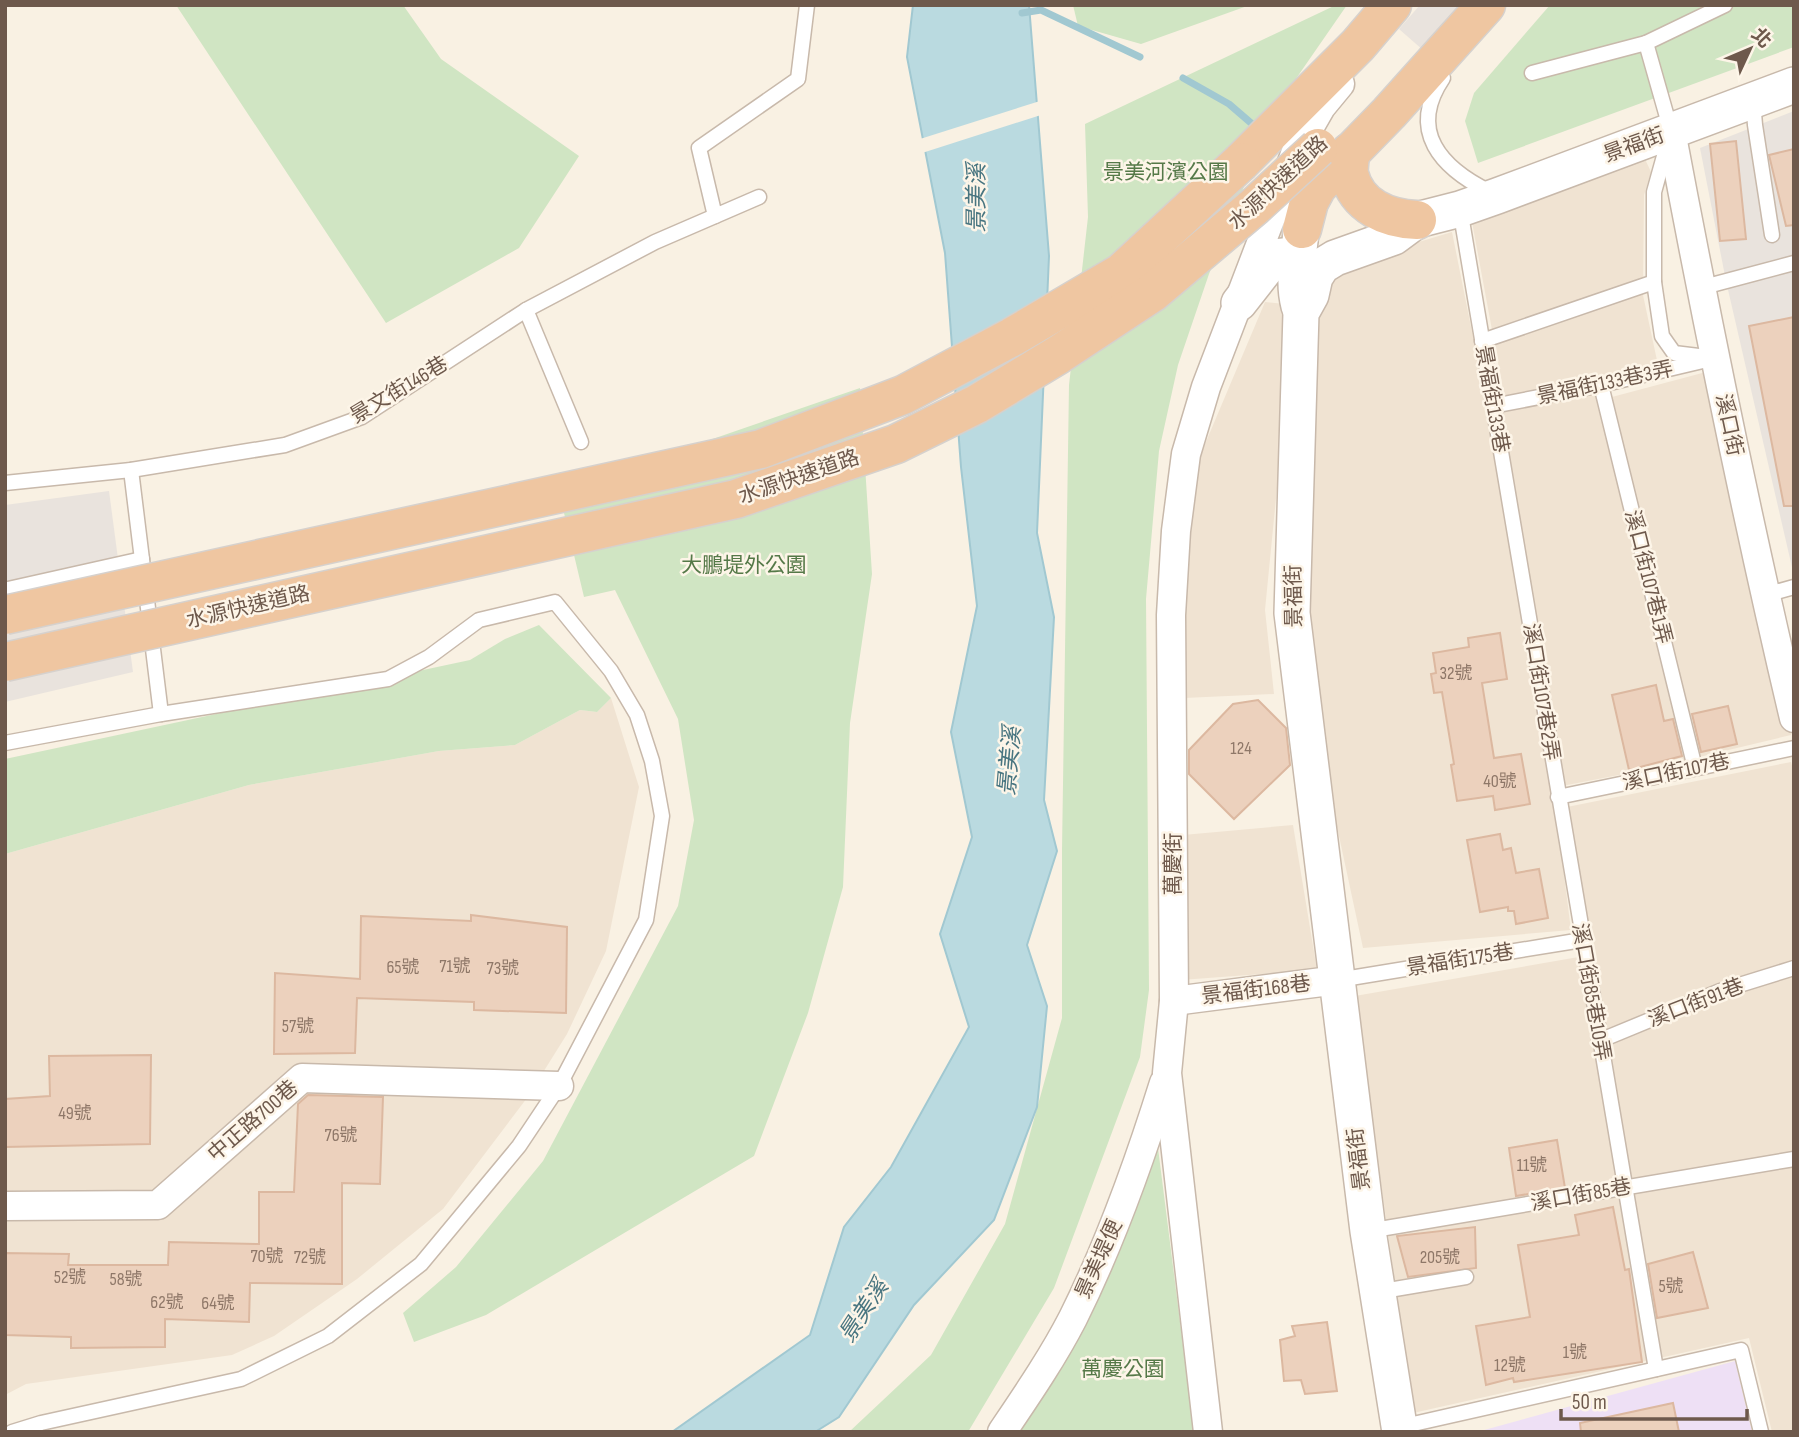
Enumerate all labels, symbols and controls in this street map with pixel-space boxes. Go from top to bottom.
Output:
north arrow [1715,14,1785,84]
text: 北 [1746,23,1776,53]
street label: 景福街 [1600,122,1668,168]
street label: 水源快速道路 [1223,131,1333,235]
park label: 景美河濱公園 [1103,160,1229,185]
water label: 景美溪 [963,161,991,233]
street label: 景福街133巷 [1470,343,1514,455]
street label: 景文街146巷 [346,351,452,429]
street label: 景福街133巷3弄 [1535,356,1675,410]
street label: 溪口街 [1710,392,1748,458]
street label: 水源快速道路 [735,445,863,509]
street label: 溪口街107巷1弄 [1619,507,1677,647]
park label: 大鵬堤外公園 [681,553,807,578]
street label: 景福街 [1281,564,1307,628]
street label: 水源快速道路 [184,581,312,633]
street label: 溪口街107巷2弄 [1518,622,1564,762]
house number: 32號 [1440,663,1472,684]
water label: 景美溪 [993,722,1027,797]
house number: 124 [1230,738,1252,759]
street label: 溪口街107巷 [1620,748,1732,796]
house number: 40號 [1483,771,1517,792]
street label: 萬慶街 [1161,833,1186,896]
street label: 溪口街85巷10弄 [1567,921,1615,1063]
street label: 景福街175巷 [1405,939,1515,981]
house number: 71號 [439,956,471,977]
house number: 65號 [386,957,420,978]
house number: 73號 [487,958,519,979]
street label: 景福街168巷 [1200,971,1312,1009]
street label: 溪口街91巷 [1645,973,1747,1033]
house number: 57號 [282,1016,314,1037]
street label: 中正路700巷 [203,1075,303,1167]
house number: 49號 [58,1103,92,1124]
house number: 76號 [324,1125,358,1146]
street label: 景福街 [1343,1126,1375,1192]
house number: 11號 [1517,1155,1547,1176]
street label: 溪口街85巷 [1529,1174,1633,1216]
street label: 景美堤便 [1070,1216,1128,1302]
house number: 70號 [250,1246,284,1267]
house number: 72號 [294,1247,326,1268]
house number: 205號 [1420,1247,1460,1268]
house number: 52號 [54,1267,86,1288]
house number: 58號 [109,1269,143,1290]
water label: 景美溪 [833,1272,896,1348]
house number: 5號 [1658,1276,1684,1297]
house number: 62號 [150,1292,184,1313]
house number: 64號 [201,1293,235,1314]
house number: 1號 [1563,1342,1587,1363]
house number: 12號 [1494,1355,1526,1376]
park label: 萬慶公園 [1081,1357,1165,1382]
scale bar [1561,1378,1746,1422]
text: 50 m [1572,1390,1607,1415]

